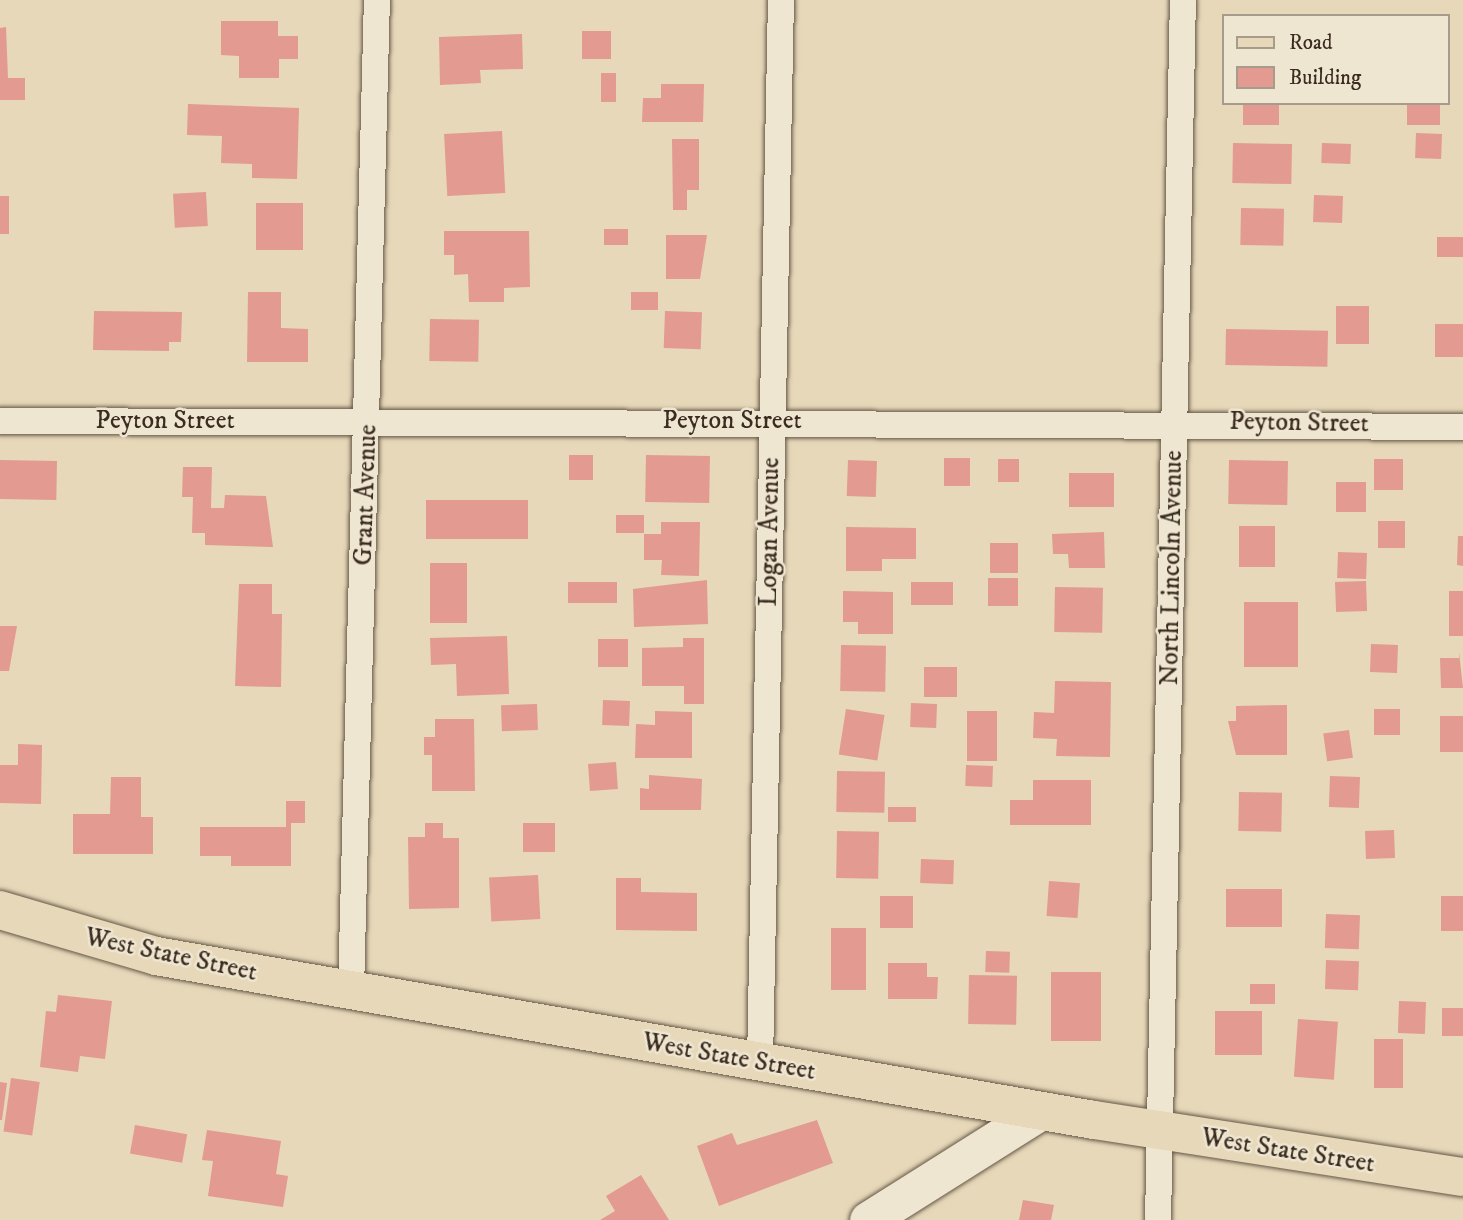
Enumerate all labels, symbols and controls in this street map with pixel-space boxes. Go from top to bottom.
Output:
legend [1222,14,1449,105]
text: Road [1289,30,1333,56]
text: Building [1289,65,1361,91]
street label: Peyton Street [95,405,235,437]
street label: Peyton Street [662,405,802,437]
street label: Peyton Street [1229,406,1369,440]
street label: Grant Avenue [348,424,384,566]
street label: North Lincoln Avenue [1154,450,1190,686]
street label: Logan Avenue [753,457,787,607]
street label: West State Street [82,922,260,988]
street label: West State Street [640,1026,818,1088]
street label: West State Street [1199,1122,1377,1180]

